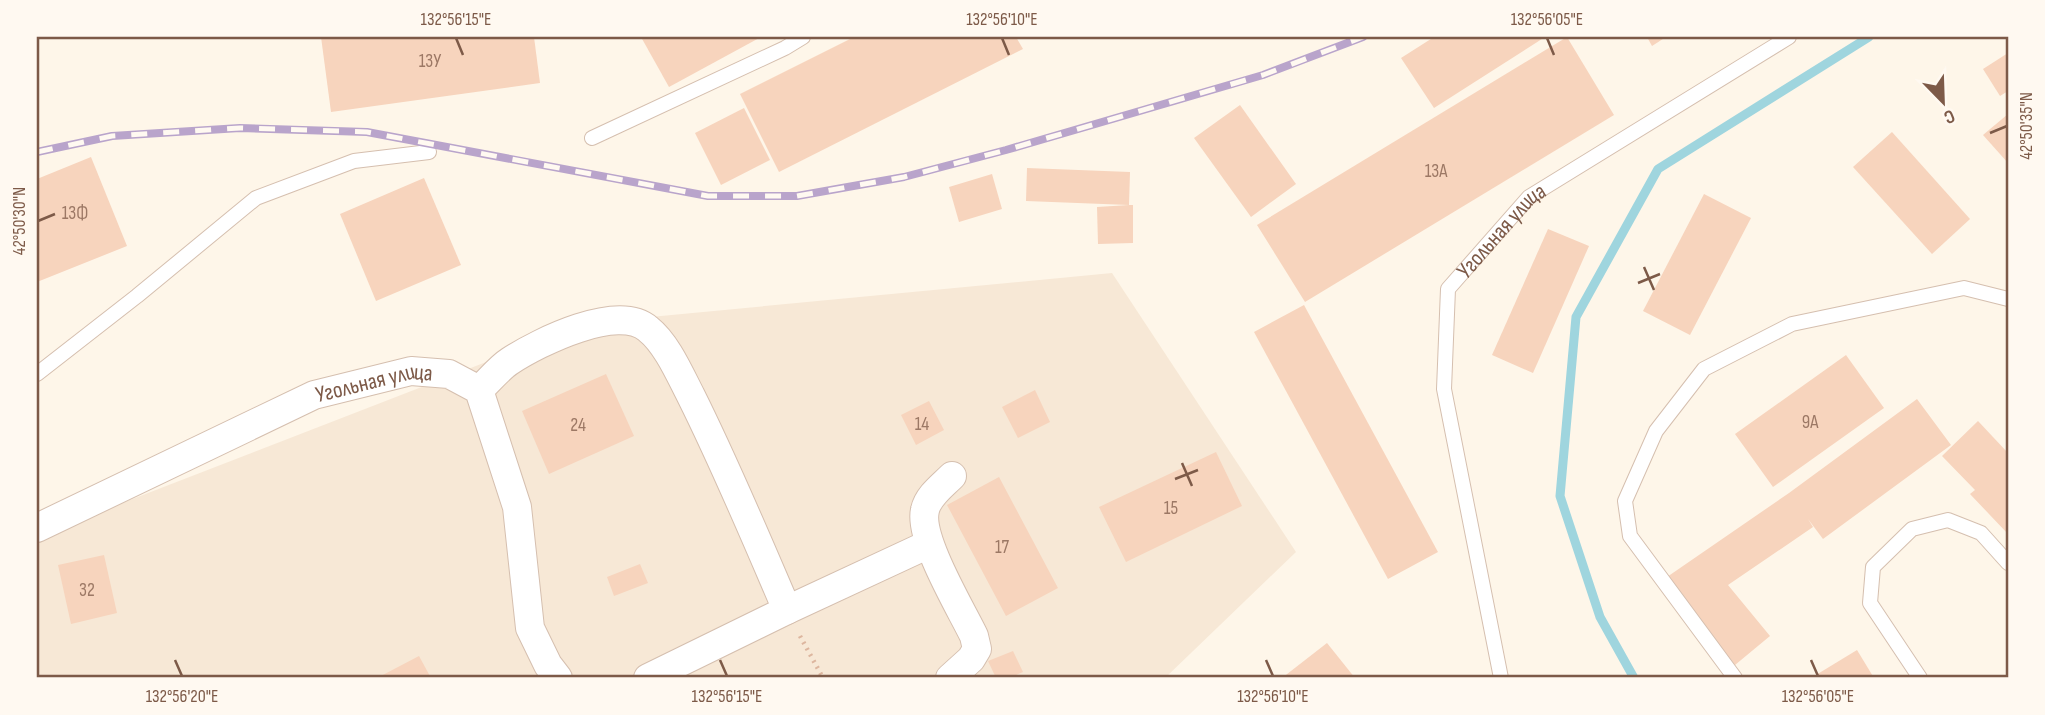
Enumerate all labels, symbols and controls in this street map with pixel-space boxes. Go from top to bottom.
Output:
text: 132°56'15"E [421,9,491,30]
text: 132°56'10"E [966,9,1038,30]
text: 132°56'05"E [1511,9,1583,30]
house number: 13У [419,50,441,73]
north arrow [1909,66,1979,136]
text: 42°50'35"N [2016,92,2037,160]
text: С [1940,104,1958,129]
house number: 13А [1425,160,1448,183]
street label: Угольная улица [1451,177,1551,284]
text: 42°50'30"N [9,187,30,255]
house number: 13Ф [62,202,88,225]
street label: Угольная улица [313,358,434,409]
house number: 9А [1802,411,1819,434]
house number: 14 [915,413,929,436]
house number: 24 [570,414,586,437]
house number: 15 [1164,497,1178,520]
house number: 17 [995,536,1010,559]
house number: 32 [79,579,95,602]
text: 132°56'20"E [146,686,218,707]
text: 132°56'15"E [692,686,762,707]
text: 132°56'10"E [1237,686,1309,707]
text: 132°56'05"E [1782,686,1854,707]

